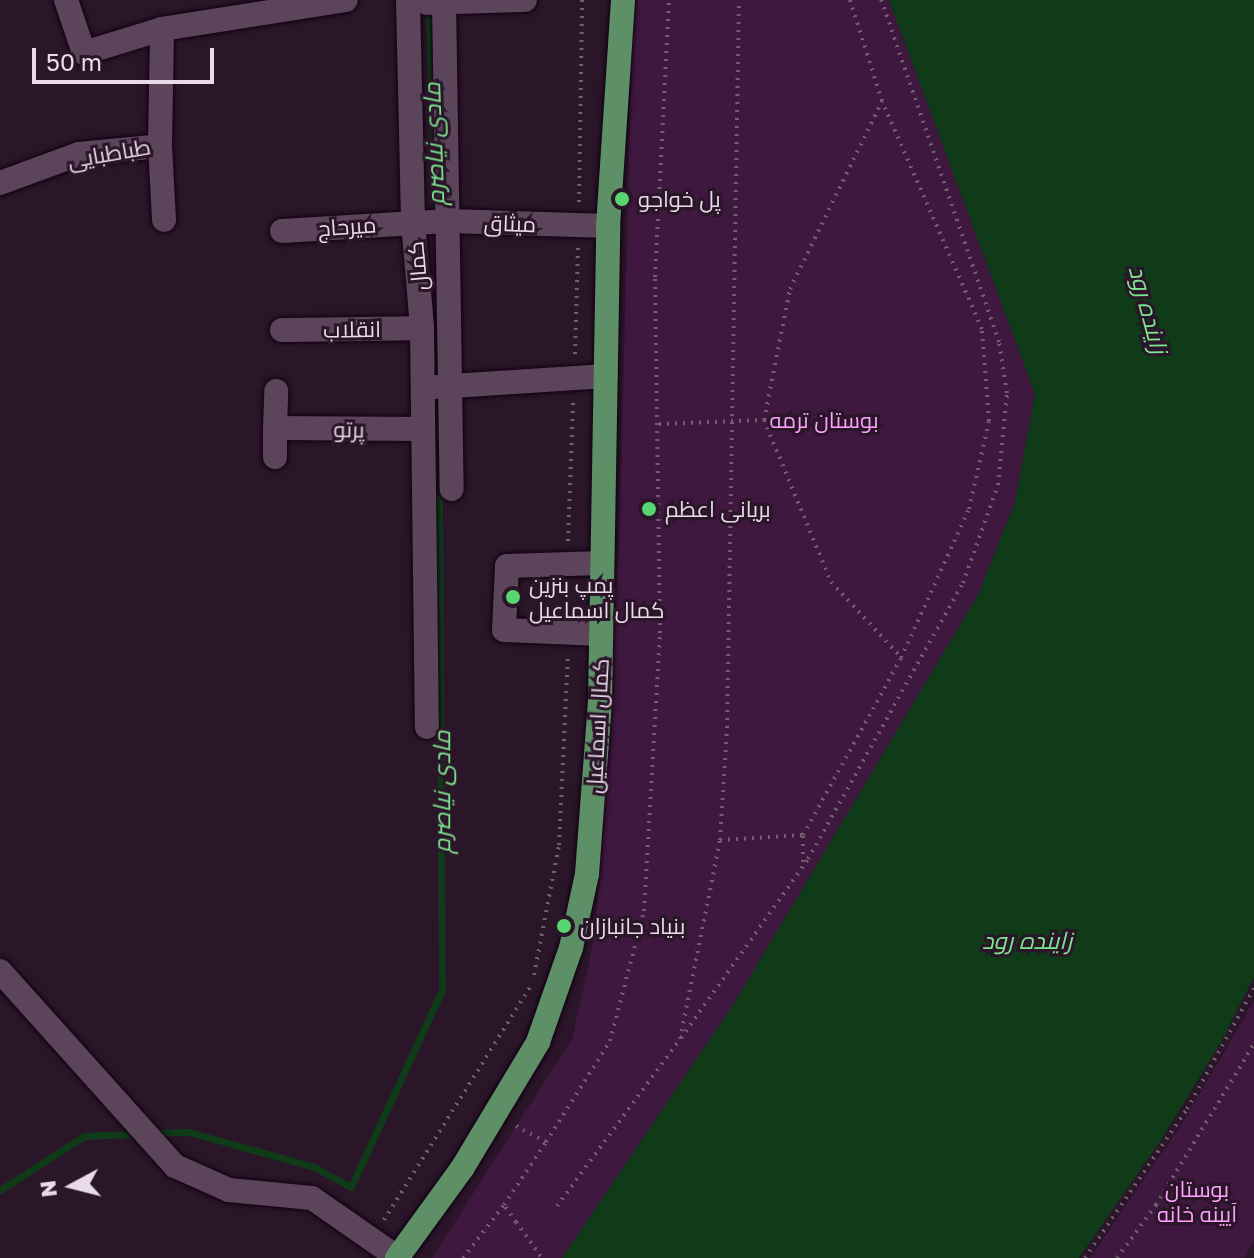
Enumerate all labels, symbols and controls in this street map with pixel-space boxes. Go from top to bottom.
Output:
scale bar [36,32,218,82]
text: 50 m [46,47,102,76]
water label: مادی نیاصرم [416,82,450,206]
street label: طباطبایی [65,133,153,173]
place label: پل خواجو [638,186,721,212]
marker: پل خواجو [613,190,631,208]
street label: میثاق [483,209,537,237]
street label: میرحاج [317,211,377,241]
street label: کمال [402,240,432,292]
water label: زاینده رود [1123,262,1175,356]
street label: انقلاب [323,315,381,343]
park label: بوستان ترمه [769,407,879,433]
street label: پرتو [333,416,365,442]
place label: بریانی اعظم [665,496,771,522]
marker: بریانی اعظم [640,500,658,518]
place label: پمپ بنزین کمال اسماعیل [529,571,665,622]
marker: پمپ بنزین کمال اسماعیل [504,588,522,606]
street label: کمال اسماعیل [580,658,614,794]
water label: مادی نیاصرم [427,730,455,854]
place label: بنیاد جانبازان [580,913,685,939]
marker: بنیاد جانبازان [555,917,573,935]
water label: زاینده رود [982,926,1072,954]
north arrow [32,1146,112,1226]
park label: بوستان آیینه خانه [1157,1175,1237,1226]
text: N [33,1179,62,1199]

